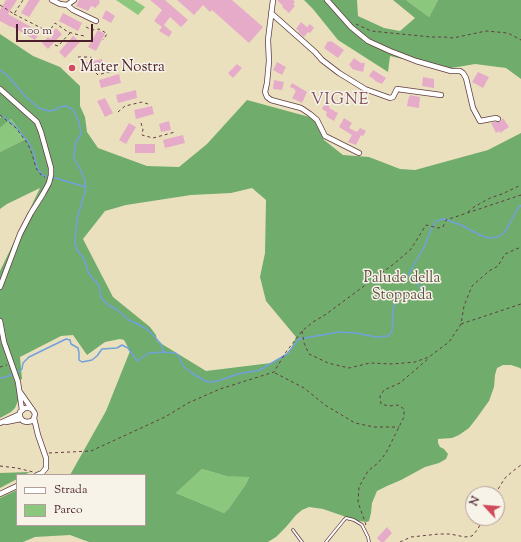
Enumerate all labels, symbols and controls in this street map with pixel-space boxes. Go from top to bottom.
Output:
scale bar [18,16,95,42]
text: 100 m [23,22,52,40]
place label: Mater Nostra [80,59,165,77]
marker: Mater Nostra [67,63,77,73]
district label: VIGNE [311,91,369,111]
park label: Palude della Stoppada [364,270,440,305]
legend [16,474,146,526]
text: Strada [54,481,87,499]
north arrow [465,486,505,526]
text: N [466,494,484,509]
text: Parco [54,501,82,519]

